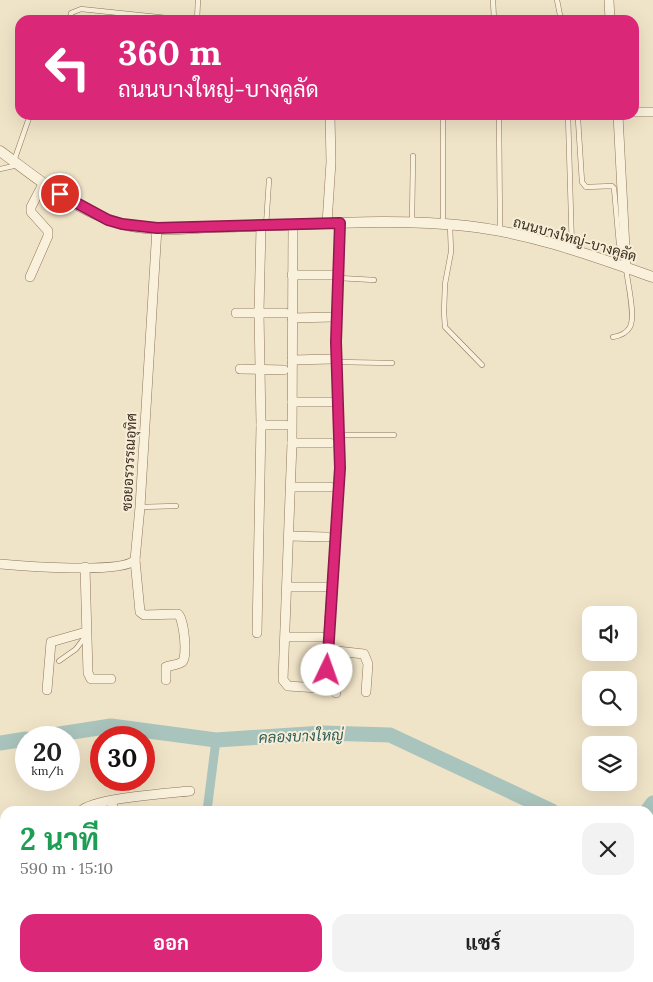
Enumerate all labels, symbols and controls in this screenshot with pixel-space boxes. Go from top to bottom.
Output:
text: 360 m [118,30,221,75]
icon: left [35,35,100,100]
text: ถนนบางใหญ่-บางคูลัด [118,75,319,103]
pin [39,173,81,215]
icon: arrive [46,180,74,208]
street label: ถนนบางใหญ่-บางคูลัด [511,213,639,266]
street label: ซอยอรวรรณอุทิศ [117,413,142,511]
map controls [582,606,637,791]
button: sound [582,606,637,661]
position arrow [300,643,352,695]
button: search [582,671,637,726]
water label: คลองบางใหญ่ [258,725,345,747]
speed limit sign: 30 [90,726,155,791]
text: 20 [33,736,62,768]
button: layers [582,736,637,791]
text: km/h [31,763,64,778]
text: 2 นาที [20,820,99,858]
button: close [582,823,634,875]
text: 590 m · 15:10 [20,858,113,878]
button: ออก [20,914,322,972]
button: แชร์ [332,914,634,972]

